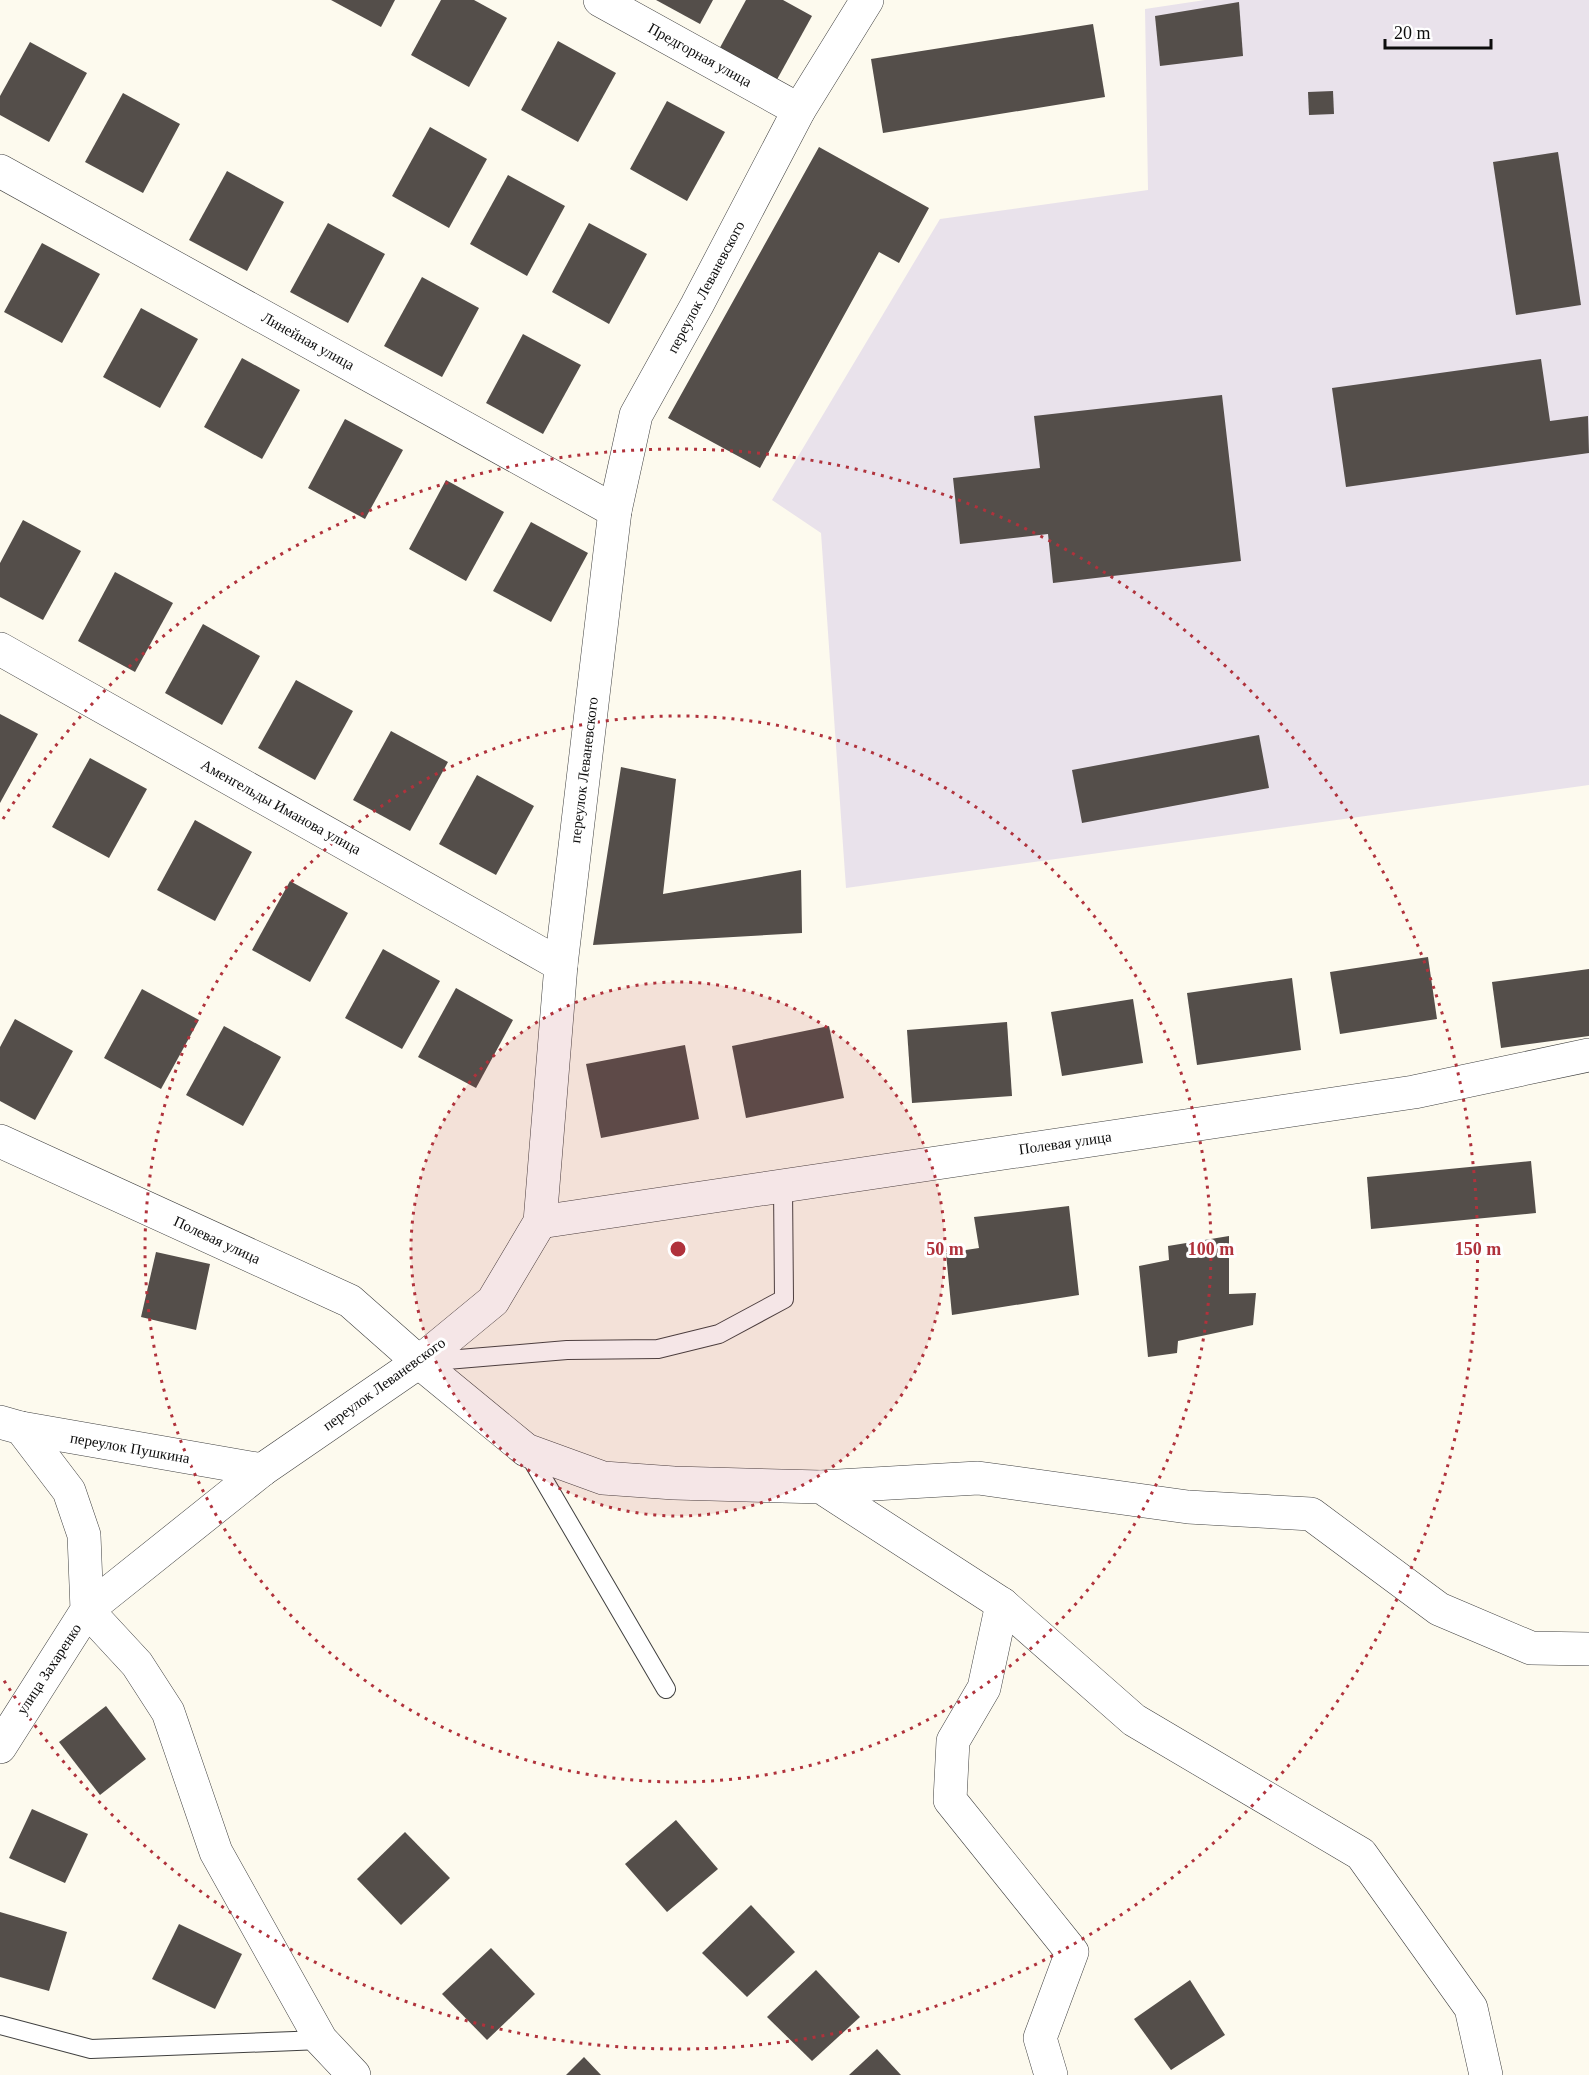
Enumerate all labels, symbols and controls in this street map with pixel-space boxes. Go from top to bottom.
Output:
scale bar [1385,12,1492,50]
street label: Предгорная улица [646,20,755,90]
text: 20 m [1394,23,1431,43]
street label: переулок Леваневского [664,218,748,356]
street label: Линейная улица [259,309,357,373]
street label: переулок Леваневского [567,696,601,844]
street label: Аменгельды Иманова улица [198,756,364,858]
street label: Полевая улица [1018,1129,1113,1157]
street label: Полевая улица [171,1213,263,1267]
centre of rings [668,1239,688,1259]
text: 50 m [926,1239,964,1259]
text: 100 m [1188,1239,1234,1259]
text: 150 m [1455,1239,1501,1259]
street label: переулок Леваневского [320,1334,448,1434]
street label: переулок Пушкина [69,1430,191,1466]
street label: улица Захаренко [14,1621,84,1717]

